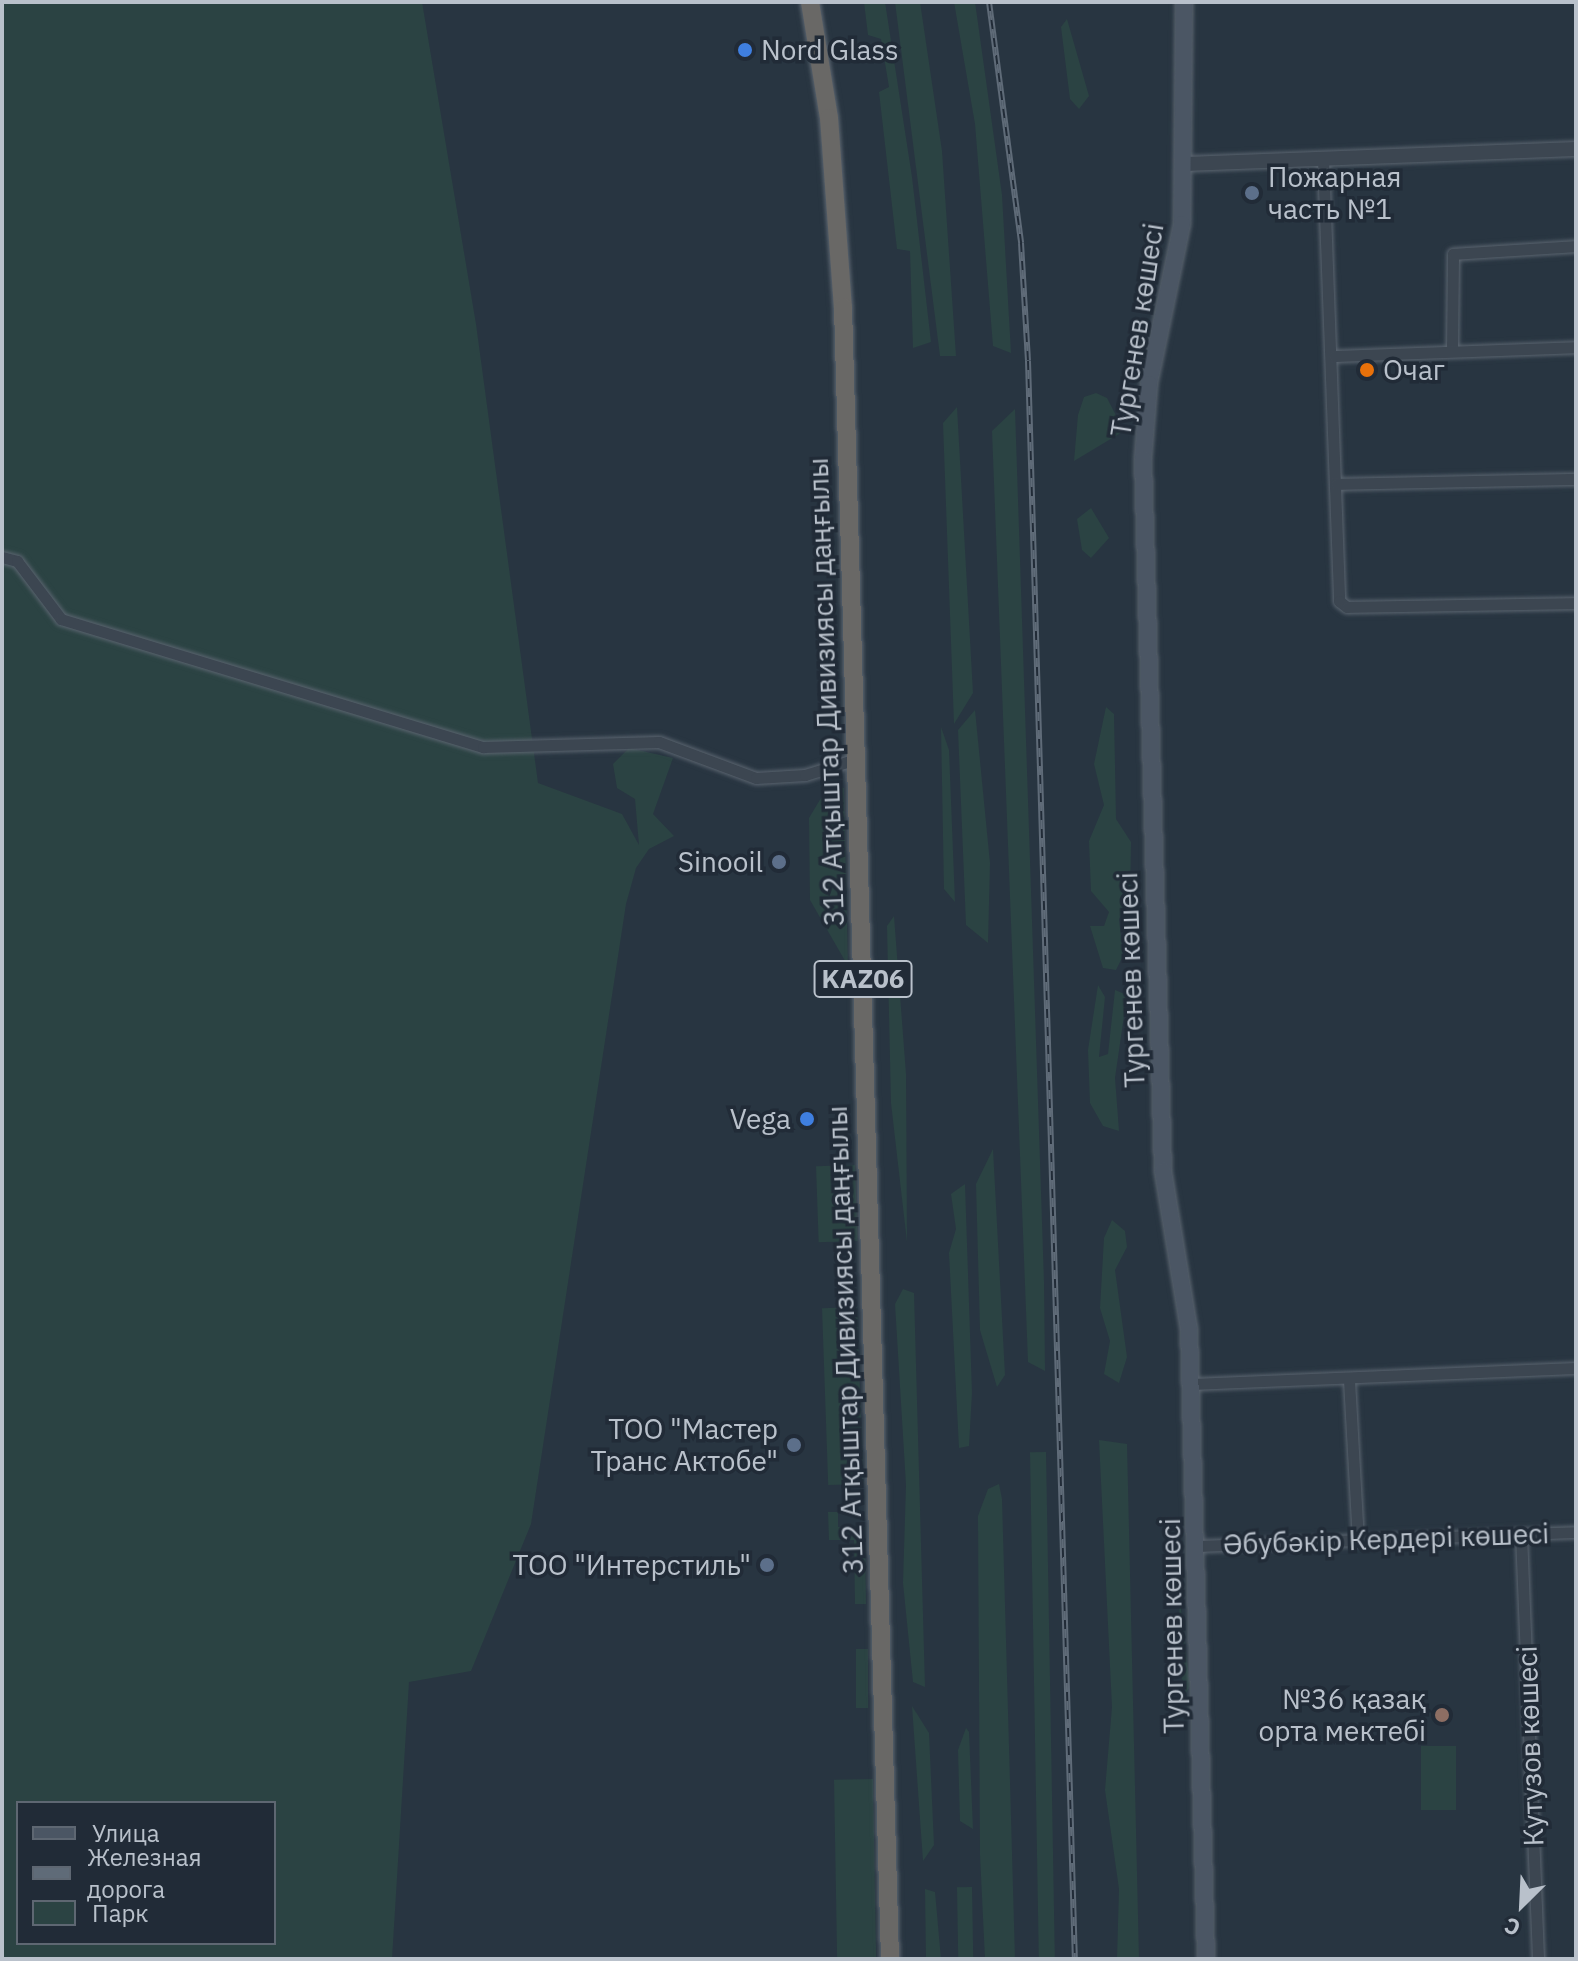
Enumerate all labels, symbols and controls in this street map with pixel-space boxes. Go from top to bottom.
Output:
place label: Nord Glass [761,33,899,67]
marker: Nord Glass [736,41,754,59]
place label: Пожарная часть №1 [1268,160,1402,226]
marker: Пожарная часть №1 [1243,184,1261,202]
street label: Тургенев көшесі [1104,221,1170,439]
place label: Очаг [1383,353,1445,387]
marker: Очаг [1358,361,1376,379]
street label: 312 Атқыштар Дивизиясы даңғылы [801,457,851,927]
place label: Sinooil [678,845,763,879]
marker: Sinooil [770,853,788,871]
street label: Тургенев көшесі [1110,872,1152,1088]
road number: KАZ06 [813,957,913,1001]
place label: Vega [730,1102,791,1136]
street label: 312 Атқыштар Дивизиясы даңғылы [820,1105,870,1575]
marker: Vega [798,1110,816,1128]
place label: ТОО "Мастер Транс Актобе" [591,1412,778,1478]
marker: ТОО "Мастер Транс Актобе" [785,1436,803,1454]
street label: Әбубәкір Кердері көшесі [1222,1517,1550,1561]
street label: Тургенев көшесі [1153,1518,1191,1734]
place label: ТОО "Интерстиль" [513,1548,751,1582]
marker: ТОО "Интерстиль" [758,1556,776,1574]
street label: Кутузов көшесі [1510,1645,1550,1847]
place label: №36 қазақ орта мектебі [1259,1682,1426,1748]
marker: №36 қазақ орта мектебі [1433,1706,1451,1724]
legend [16,1801,276,1945]
text: Улица [92,1817,160,1849]
text: Железная дорога [87,1841,202,1905]
north arrow [1482,1865,1562,1945]
text: Парк [92,1897,149,1929]
text: С [1500,1911,1524,1944]

